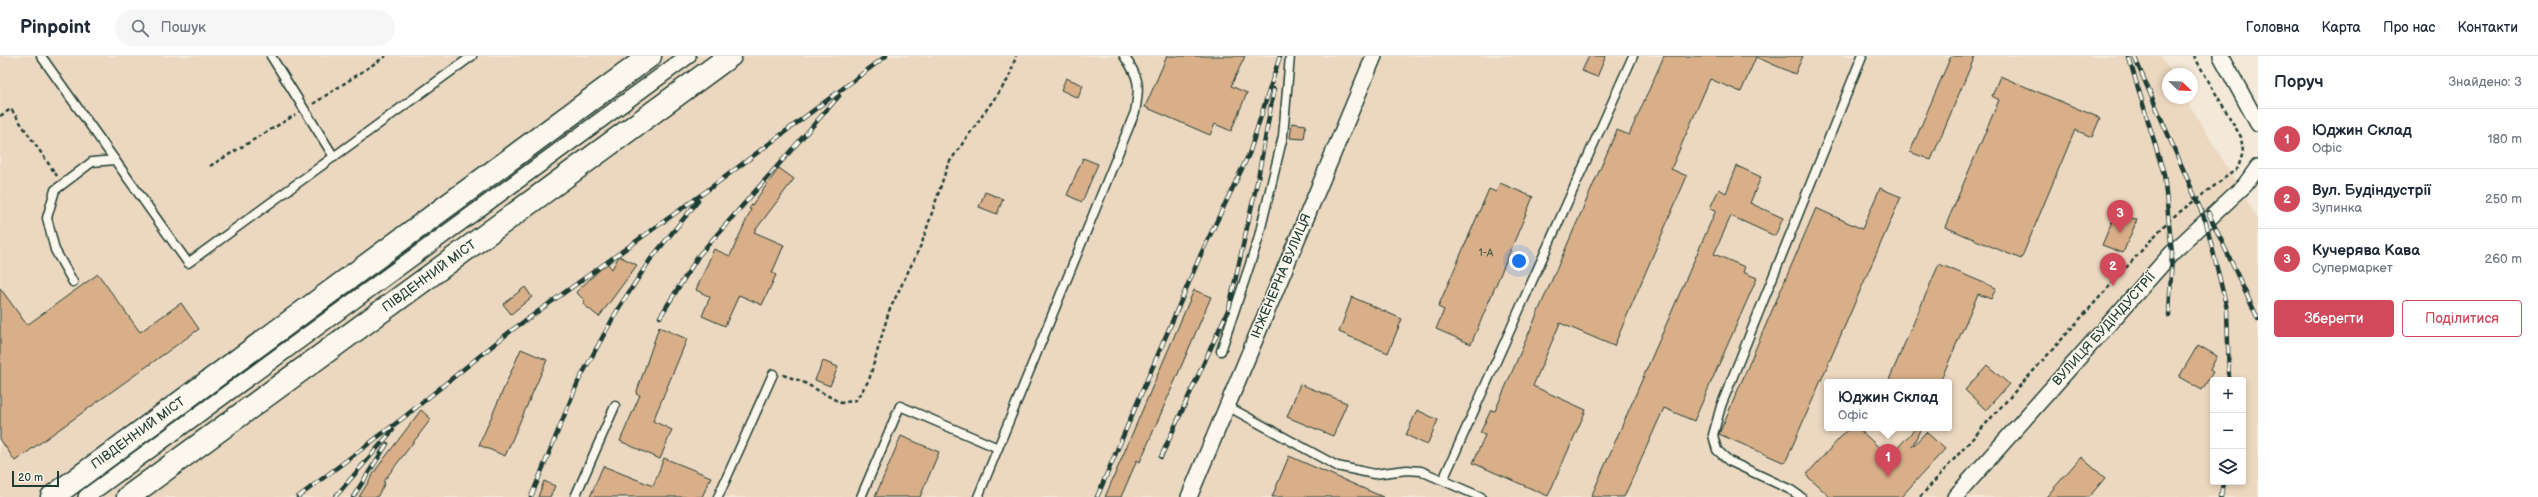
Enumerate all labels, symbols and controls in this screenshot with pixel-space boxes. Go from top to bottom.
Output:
search box [115,10,395,46]
text: Pinpoint [20,16,91,39]
icon: search [129,17,151,39]
text: Пошук [161,18,206,37]
text: Головна [2246,19,2299,36]
text: Карта [2321,19,2361,36]
text: Про нас [2383,19,2435,36]
text: Контакти [2457,19,2518,36]
north arrow [2162,68,2198,104]
text: Поруч [2274,72,2324,92]
text: Знайдено: 3 [2448,74,2522,90]
text: Юджин Склад [2312,121,2412,140]
text: 1 [2284,131,2290,147]
text: 180 m [2487,131,2522,147]
text: Офіс [2312,140,2342,156]
text: Вул. Будіндустрії [2312,181,2431,200]
text: 2 [2283,191,2291,207]
text: 250 m [2485,191,2522,207]
pin: 3 [2107,200,2133,233]
text: Зупинка [2312,200,2362,216]
street label: ІНЖЕНЕРНА ВУЛИЦЯ [1247,211,1315,341]
street label: ПІВДЕННИЙ МІСТ [379,236,479,315]
text: Кучерява Кава [2312,241,2420,260]
house number: 1-А [1479,246,1494,259]
your location [1509,251,1529,271]
text: 3 [2283,251,2291,267]
text: 260 m [2484,251,2522,267]
pin: 2 [2100,253,2126,286]
text: Супермаркет [2312,260,2393,276]
street label: ВУЛИЦЯ БУДІНДУСТРІЇ [2049,269,2159,389]
button: Зберегти [2274,300,2394,337]
button: Поділитися [2402,300,2522,337]
map controls [2210,377,2246,485]
button: + [2210,377,2246,413]
popup [1824,379,1952,431]
text: Юджин Склад [1838,388,1938,407]
street label: ПІВДЕННИЙ МІСТ [88,393,188,472]
text: Офіс [1838,407,1868,423]
button: − [2210,413,2246,449]
pin: 1 [1875,444,1901,477]
button: layers [2210,449,2246,485]
scale bar [12,469,59,488]
text: 20 m [18,471,43,484]

